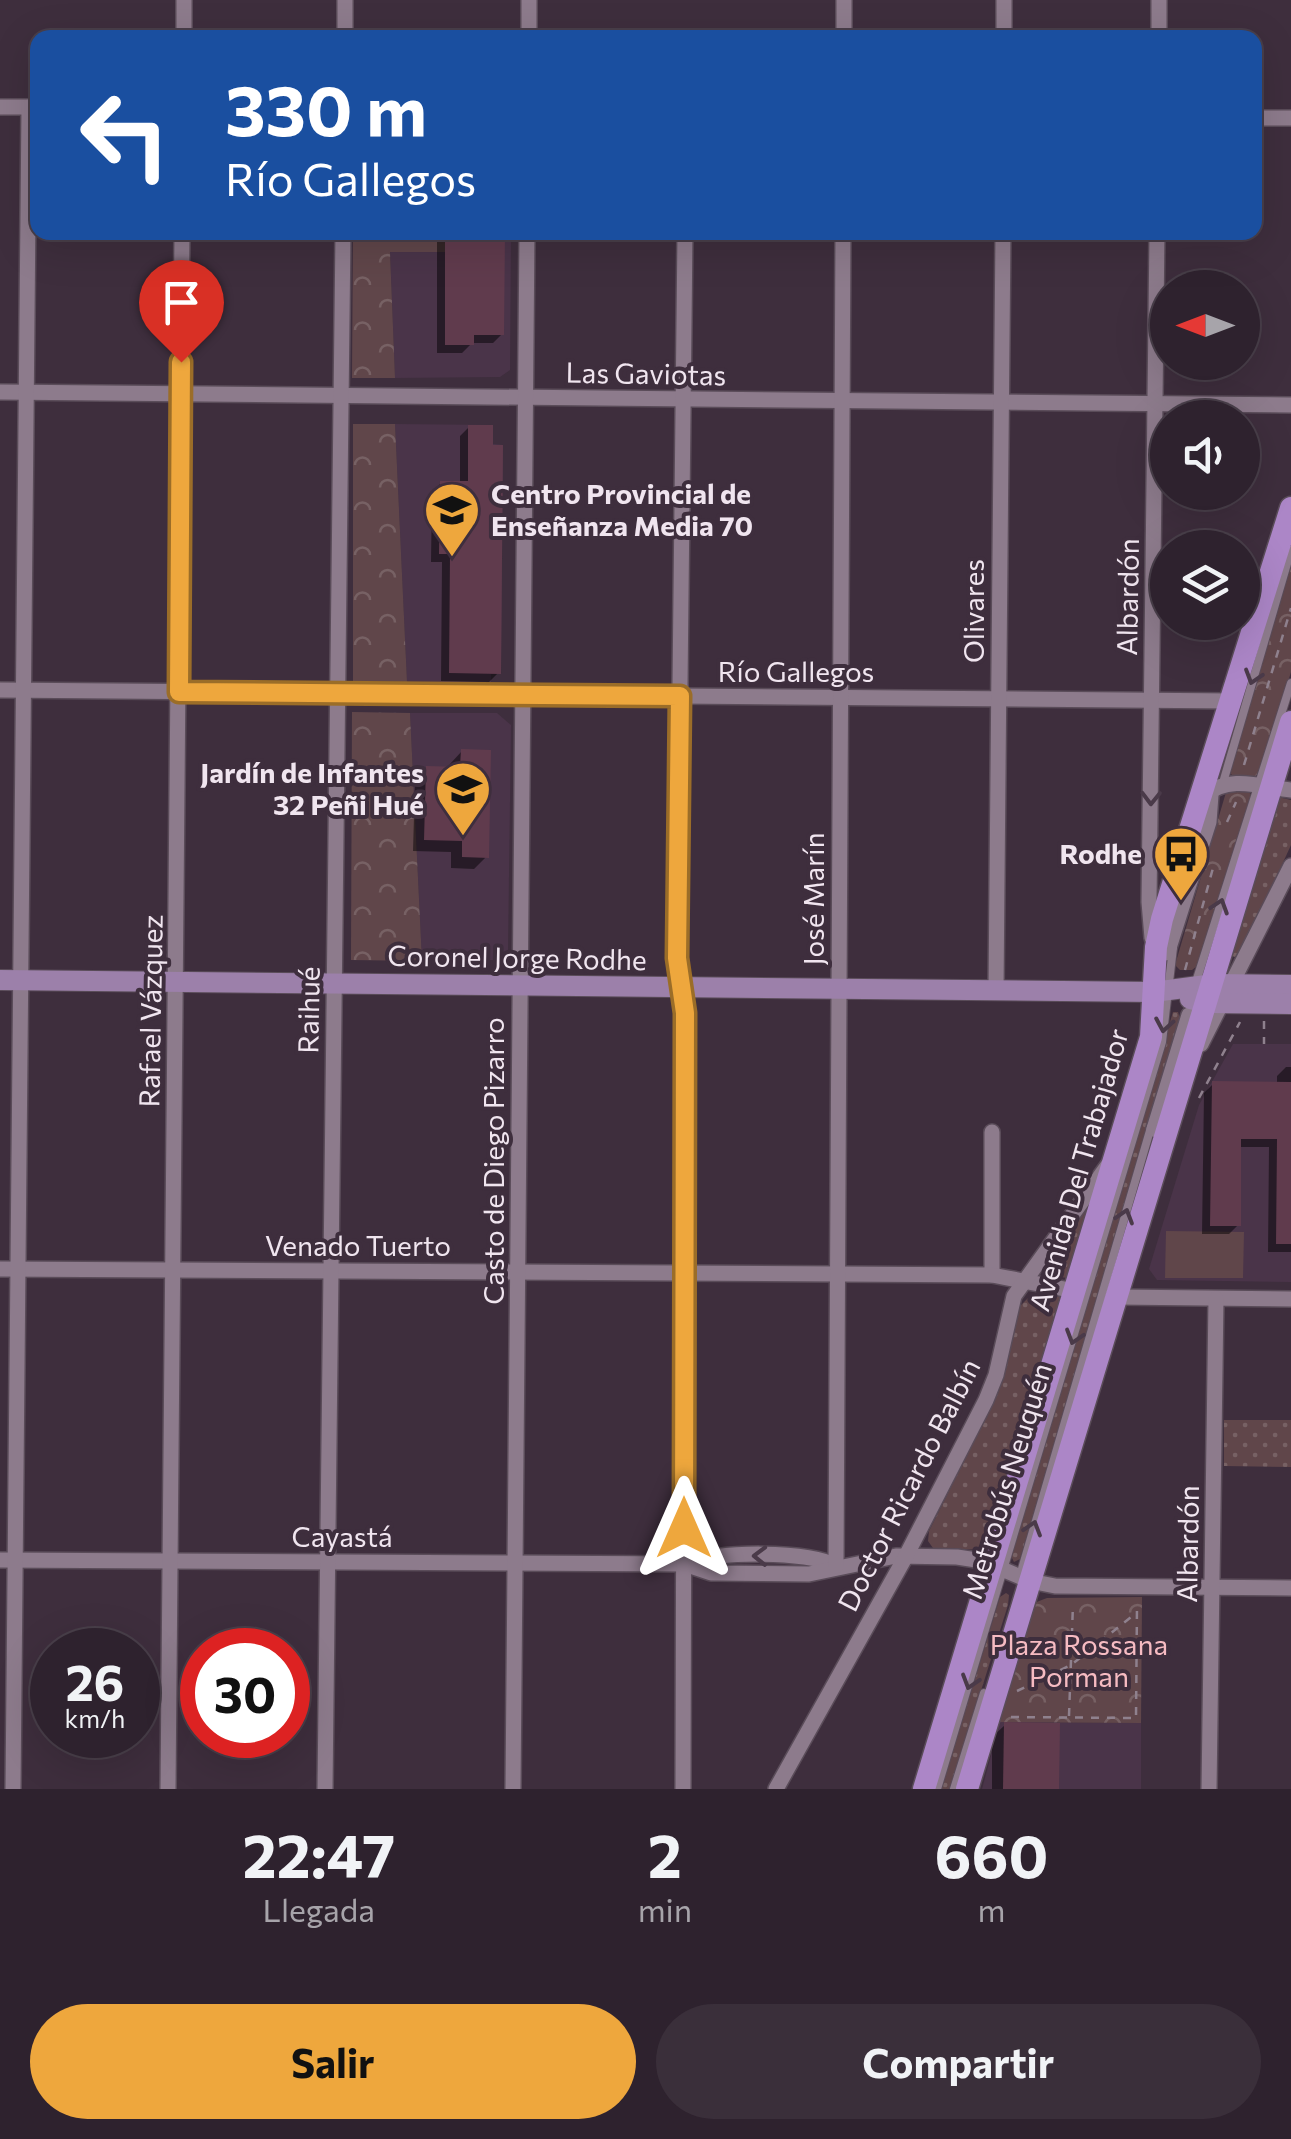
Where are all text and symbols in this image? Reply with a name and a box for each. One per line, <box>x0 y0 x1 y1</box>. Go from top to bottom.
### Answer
text: 330 m <box>225 65 427 150</box>
icon: left <box>60 70 190 200</box>
text: Río Gallegos <box>225 150 476 205</box>
pin <box>139 260 224 363</box>
north arrow <box>1150 270 1260 380</box>
map controls <box>1150 270 1260 640</box>
icon: arrive <box>154 275 209 330</box>
street label: Las Gaviotas <box>565 355 727 391</box>
button: sound <box>1150 400 1260 510</box>
place label: Centro Provincial de Enseñanza Media 70 <box>491 476 753 542</box>
school or university icon: Centro Provincial de Enseñanza Media 70 <box>422 480 482 559</box>
button: layers <box>1150 530 1260 640</box>
street label: Albardón <box>1109 538 1145 656</box>
street label: Olivares <box>956 559 990 663</box>
street label: Río Gallegos <box>718 654 874 688</box>
one-way arrow <box>1244 668 1265 685</box>
place label: Jardín de Infantes 32 Peñi Hué <box>200 755 424 821</box>
school or university icon: Jardín de Infantes 32 Peñi Hué <box>433 759 493 838</box>
one-way arrow <box>1140 790 1162 806</box>
bus stop icon: Rodhe <box>1151 824 1211 903</box>
street label: José Marín <box>796 832 830 966</box>
place label: Rodhe <box>1060 836 1142 870</box>
one-way arrow <box>1209 898 1229 915</box>
street label: Rafael Vázquez <box>131 914 169 1108</box>
street label: Coronel Jorge Rodhe <box>387 938 647 976</box>
street label: Raihué <box>290 966 326 1054</box>
street label: Casto de Diego Pizarro <box>476 1017 510 1305</box>
one-way arrow <box>1154 1017 1175 1033</box>
street label: Avenida Del Trabajador <box>1021 1024 1135 1315</box>
one-way arrow <box>1113 1209 1134 1226</box>
street label: Venado Tuerto <box>265 1228 451 1262</box>
one-way arrow <box>1065 1328 1086 1345</box>
street label: Doctor Ricardo Balbín <box>830 1353 987 1616</box>
street label: Metrobús Neuquén <box>954 1359 1058 1603</box>
position arrow <box>632 1476 736 1580</box>
street label: Albardón <box>1169 1485 1205 1603</box>
street label: Cayastá <box>291 1519 393 1553</box>
one-way arrow <box>1021 1520 1042 1537</box>
one-way arrow <box>751 1545 766 1567</box>
park label: Plaza Rossana Porman <box>990 1627 1168 1693</box>
speed limit sign: 30 <box>180 1628 310 1758</box>
text: 26 <box>65 1650 124 1711</box>
one-way arrow <box>961 1672 982 1689</box>
text: km/h <box>65 1703 125 1733</box>
text: 22:47 <box>242 1817 395 1890</box>
text: 2 <box>648 1817 682 1890</box>
text: 660 <box>935 1817 1049 1890</box>
text: Llegada <box>263 1889 375 1929</box>
text: min <box>638 1889 692 1929</box>
text: m <box>978 1889 1006 1929</box>
button: Salir <box>30 2004 636 2119</box>
button: Compartir <box>656 2004 1261 2119</box>

